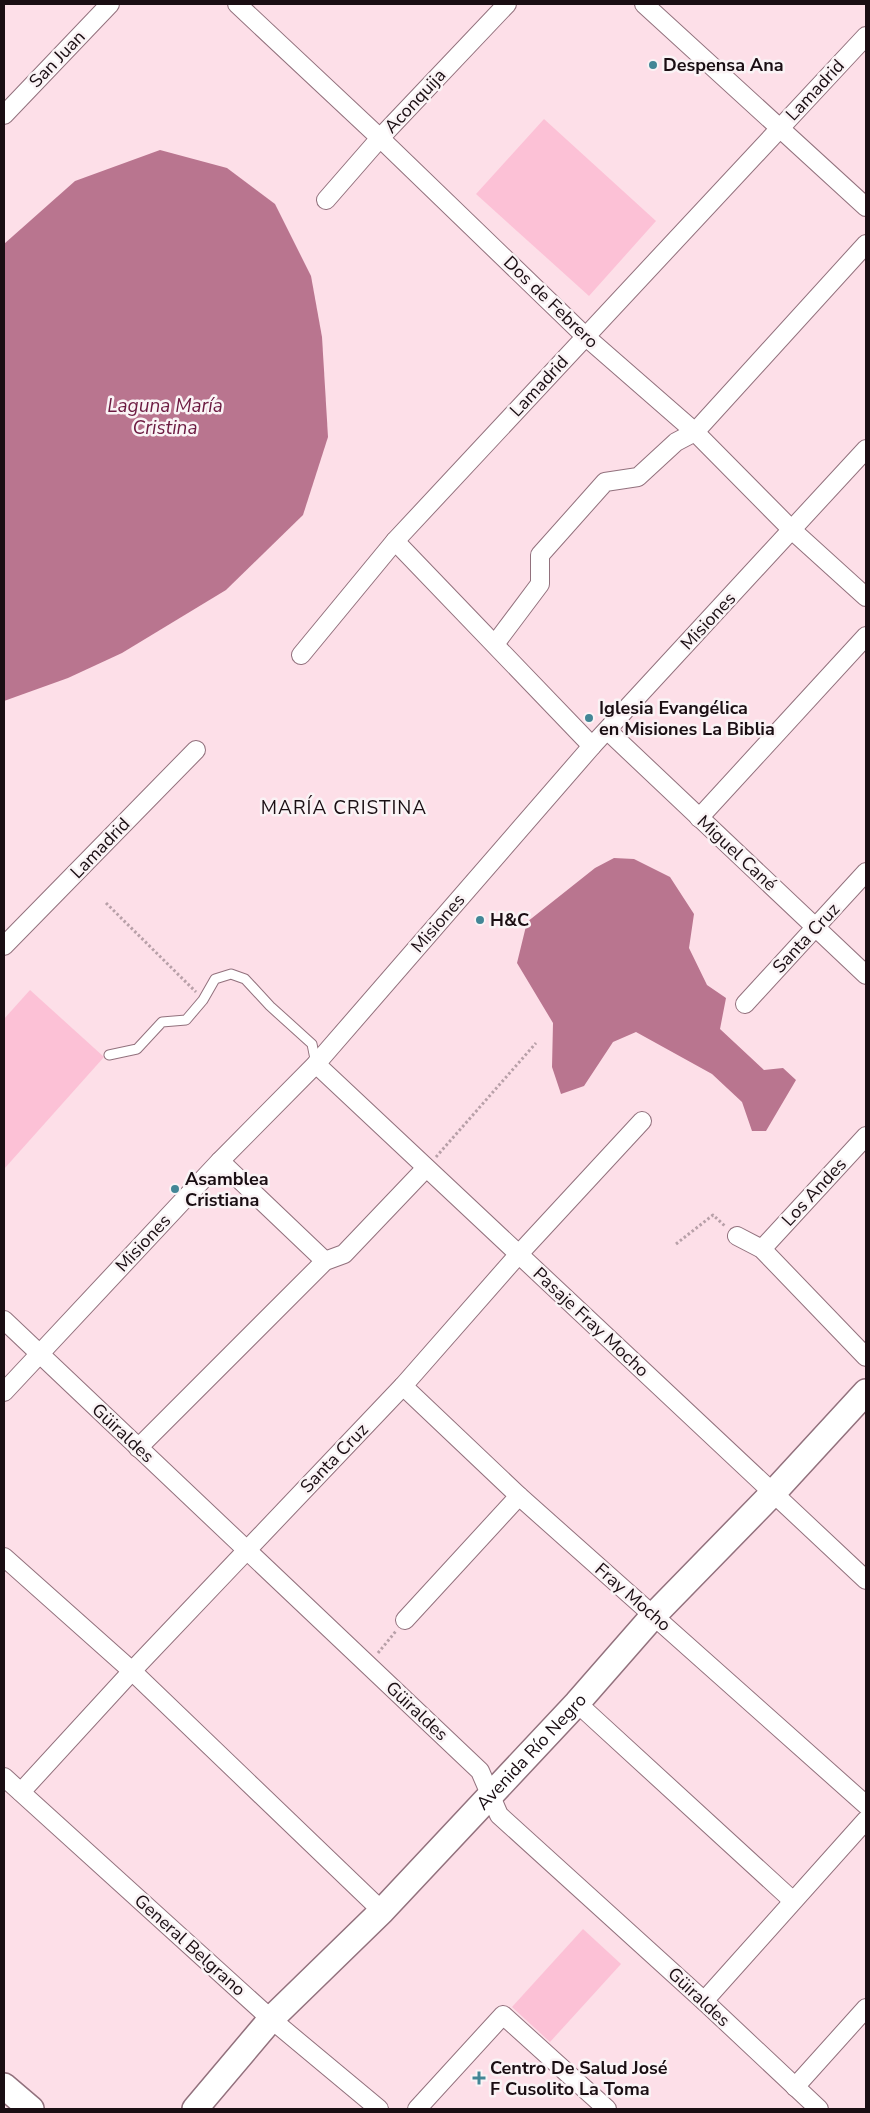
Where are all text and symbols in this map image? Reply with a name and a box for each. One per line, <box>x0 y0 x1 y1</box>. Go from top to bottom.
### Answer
street label: San Juan <box>24 25 90 93</box>
place label: Despensa Ana <box>663 53 784 77</box>
street label: Lamadrid <box>780 54 850 126</box>
marker: Despensa Ana <box>647 59 659 71</box>
street label: Aconquija <box>379 64 451 138</box>
street label: Dos de Febrero <box>498 251 604 353</box>
street label: Lamadrid <box>504 350 574 422</box>
water label: Laguna María Cristina <box>107 393 223 441</box>
street label: Misiones <box>675 587 741 655</box>
place label: Iglesia Evangélica en Misiones La Biblia <box>599 696 775 741</box>
marker: Iglesia Evangélica en Misiones La Biblia <box>583 712 595 724</box>
district label: MARÍA CRISTINA <box>261 795 427 821</box>
street label: Miguel Cané <box>692 810 782 896</box>
street label: Lamadrid <box>65 812 135 884</box>
street label: Misiones <box>406 888 470 958</box>
street label: Santa Cruz <box>767 898 845 978</box>
place label: H&C <box>490 908 529 932</box>
marker: H&C <box>474 914 486 926</box>
street label: Los Andes <box>776 1153 852 1231</box>
place label: Asamblea Cristiana <box>185 1167 269 1212</box>
marker: Asamblea Cristiana <box>169 1183 181 1195</box>
street label: Misiones <box>110 1209 176 1277</box>
street label: Pasaje Fray Mocho <box>528 1262 654 1382</box>
street label: Güiraldes <box>87 1398 159 1468</box>
street label: Santa Cruz <box>295 1418 373 1498</box>
street label: Fray Mocho <box>590 1557 676 1637</box>
street label: Güiraldes <box>381 1676 453 1746</box>
street label: Avenida Río Negro <box>471 1688 592 1815</box>
street label: General Belgrano <box>129 1889 251 2001</box>
street label: Güiraldes <box>663 1962 735 2032</box>
place label: Centro De Salud José F Cusolito La Toma <box>490 2056 668 2101</box>
marker: Centro De Salud José F Cusolito La Toma <box>472 2071 486 2085</box>

